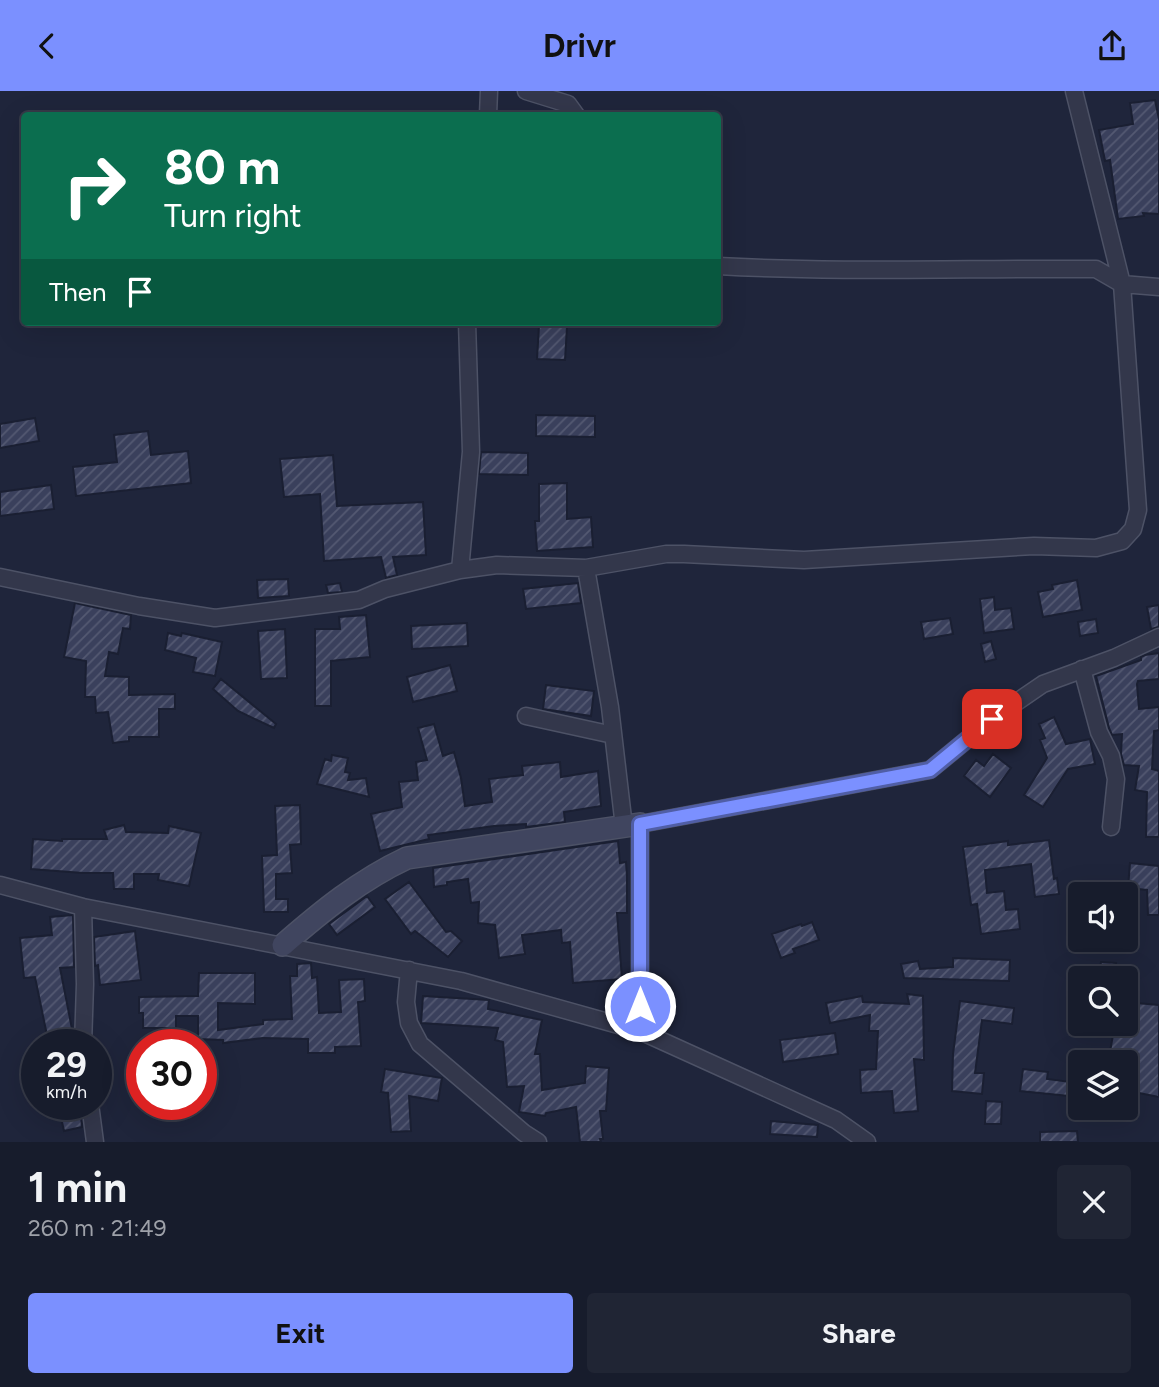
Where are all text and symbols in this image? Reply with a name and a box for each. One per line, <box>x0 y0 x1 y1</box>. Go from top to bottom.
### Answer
icon: back <box>28 27 66 65</box>
text: Drivr <box>543 27 616 65</box>
icon: share <box>1093 27 1131 65</box>
text: 80 m <box>164 137 280 196</box>
icon: right <box>49 140 140 231</box>
text: Turn right <box>164 197 302 235</box>
icon: arrive <box>121 273 159 311</box>
text: Then <box>49 276 107 308</box>
pin <box>962 689 1022 749</box>
icon: arrive <box>973 700 1011 738</box>
map controls <box>1068 882 1138 1120</box>
button: sound <box>1068 882 1138 952</box>
button: search <box>1068 966 1138 1036</box>
position arrow <box>603 969 677 1043</box>
speed limit sign: 30 <box>126 1029 217 1120</box>
text: 29 <box>46 1044 87 1086</box>
button: layers <box>1068 1050 1138 1120</box>
text: km/h <box>46 1081 87 1103</box>
text: 1 min <box>28 1162 127 1213</box>
button: close <box>1057 1165 1131 1239</box>
text: 260 m · 21:49 <box>28 1214 167 1242</box>
button: Exit <box>28 1293 573 1373</box>
button: Share <box>587 1293 1131 1373</box>

